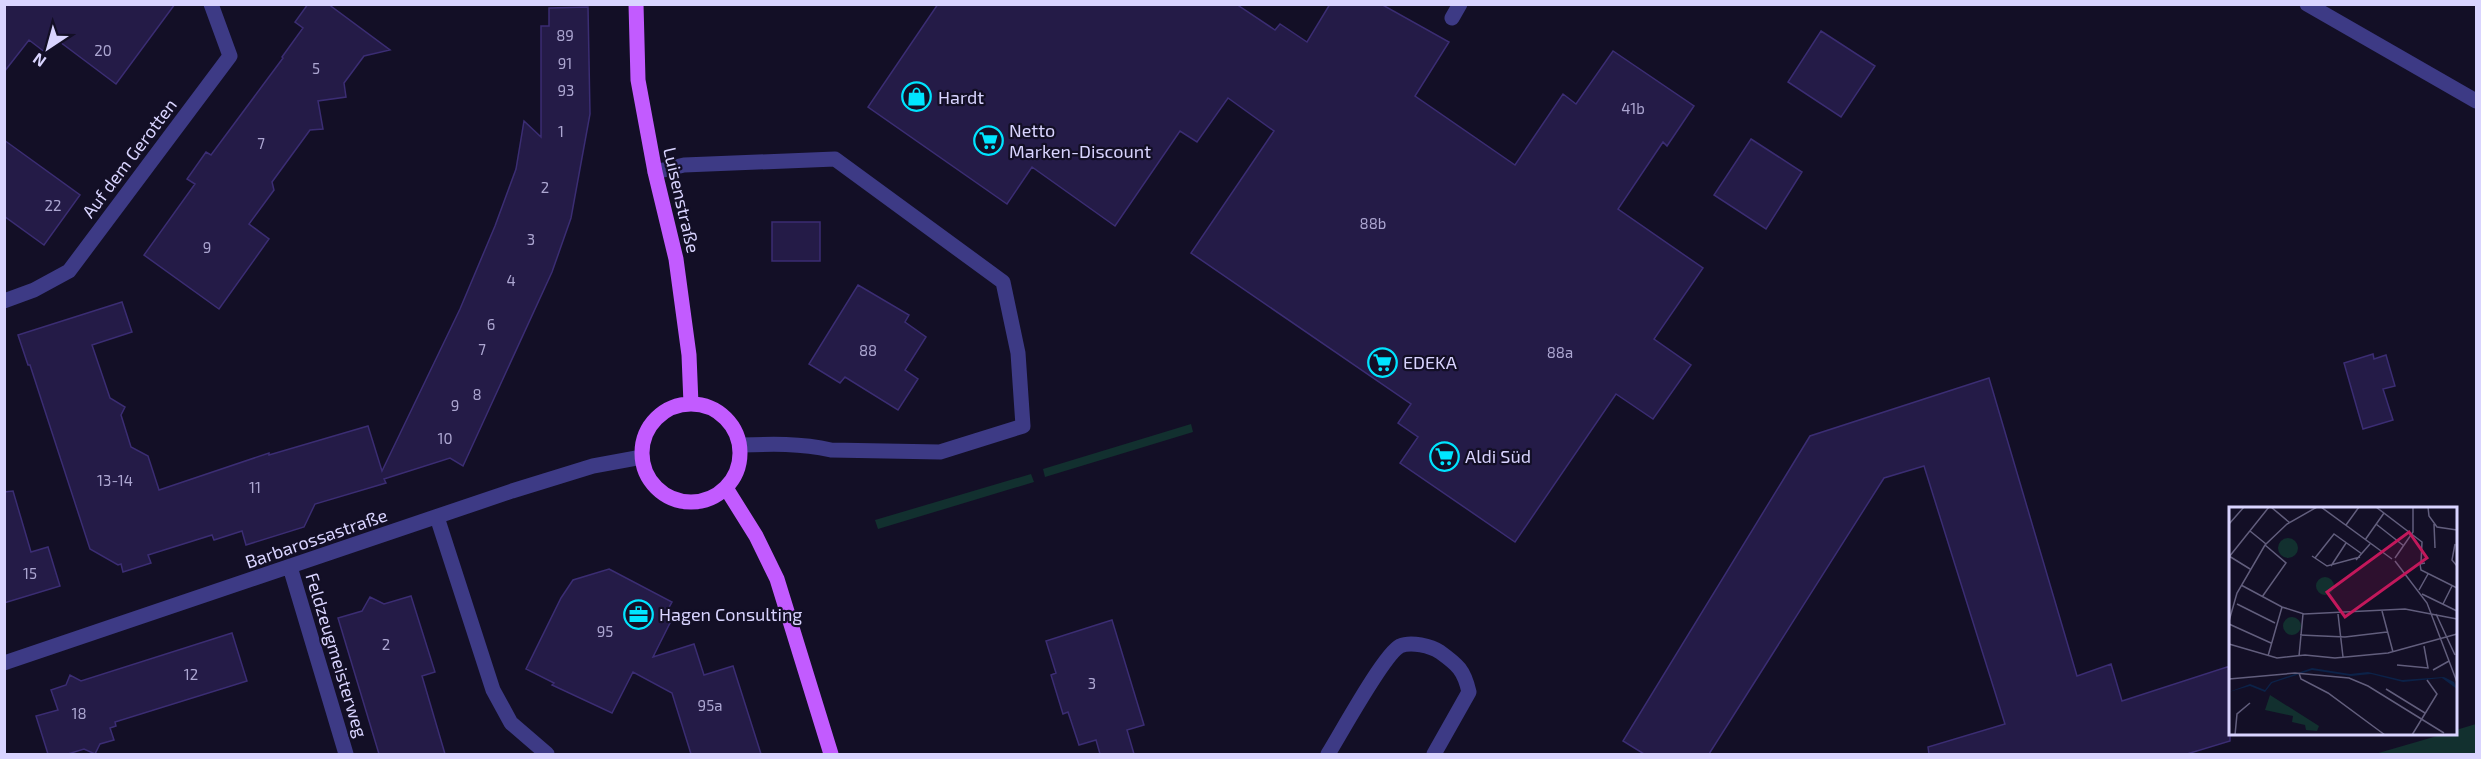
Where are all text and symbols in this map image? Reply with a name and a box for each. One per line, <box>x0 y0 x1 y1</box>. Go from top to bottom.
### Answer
north arrow <box>18 18 78 78</box>
house number: 89 <box>556 26 574 44</box>
house number: 20 <box>94 41 112 59</box>
text: N <box>29 49 49 72</box>
house number: 91 <box>558 54 572 72</box>
house number: 5 <box>312 59 320 77</box>
house number: 93 <box>558 81 574 99</box>
shop icon: Hardt <box>901 81 933 113</box>
place label: Hardt <box>938 86 984 108</box>
street label: Auf dem Gerotten <box>77 94 181 222</box>
house number: 41b <box>1621 99 1645 117</box>
place label: Netto Marken-Discount <box>1009 119 1151 162</box>
house number: 1 <box>558 122 564 140</box>
supermarket icon: Netto Marken-Discount <box>972 124 1004 156</box>
house number: 7 <box>257 134 265 152</box>
street label: Luisenstraße <box>659 145 705 255</box>
house number: 2 <box>541 178 549 196</box>
house number: 22 <box>45 196 61 214</box>
house number: 88b <box>1360 214 1386 232</box>
house number: 3 <box>527 230 535 248</box>
house number: 9 <box>203 238 211 256</box>
house number: 4 <box>506 271 516 289</box>
house number: 6 <box>487 315 495 333</box>
house number: 7 <box>478 340 486 358</box>
house number: 88 <box>859 341 877 359</box>
house number: 88a <box>1547 343 1573 361</box>
supermarket icon: EDEKA <box>1366 346 1398 378</box>
place label: EDEKA <box>1403 351 1458 373</box>
house number: 8 <box>472 385 482 403</box>
house number: 9 <box>451 396 459 414</box>
house number: 10 <box>437 429 453 447</box>
supermarket icon: Aldi Süd <box>1428 440 1460 472</box>
place label: Aldi Süd <box>1465 445 1531 467</box>
house number: 13-14 <box>97 471 133 489</box>
house number: 11 <box>249 478 261 496</box>
street label: Barbarossastraße <box>242 503 390 573</box>
inset map <box>2229 507 2457 735</box>
house number: 15 <box>23 564 37 582</box>
street label: Feldzeugmeisterweg <box>301 570 373 740</box>
office icon: Hagen Consulting <box>622 598 654 630</box>
place label: Hagen Consulting <box>659 603 802 625</box>
house number: 95 <box>597 622 613 640</box>
house number: 2 <box>382 635 390 653</box>
house number: 12 <box>184 665 198 683</box>
house number: 3 <box>1088 674 1096 692</box>
house number: 95a <box>698 696 722 714</box>
house number: 18 <box>71 704 87 722</box>

